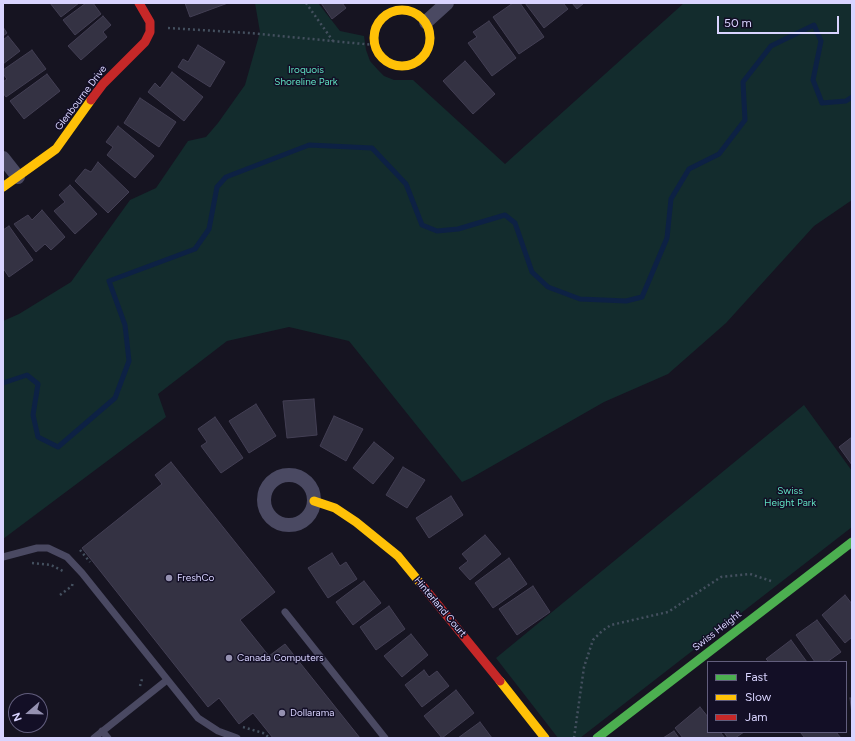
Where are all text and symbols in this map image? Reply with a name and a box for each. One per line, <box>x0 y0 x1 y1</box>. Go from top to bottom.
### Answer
scale bar <box>719 8 841 34</box>
text: 50 m <box>724 16 752 30</box>
street label: Glenbourne Drive <box>53 63 109 133</box>
park label: Iroquois Shoreline Park <box>274 64 338 88</box>
park label: Swiss Height Park <box>764 485 816 508</box>
place label: FreshCo <box>177 572 214 584</box>
marker: FreshCo <box>164 573 174 583</box>
street label: Hinterland Court <box>411 574 469 640</box>
street label: Swiss Height <box>690 608 744 654</box>
place label: Canada Computers <box>237 652 324 664</box>
marker: Canada Computers <box>224 653 234 663</box>
legend <box>707 661 847 733</box>
text: Fast <box>745 670 768 684</box>
text: Slow <box>745 690 771 704</box>
north arrow <box>8 693 48 733</box>
place label: Dollarama <box>290 707 334 719</box>
marker: Dollarama <box>277 708 287 718</box>
text: Jam <box>745 710 768 724</box>
text: N <box>10 711 25 723</box>

